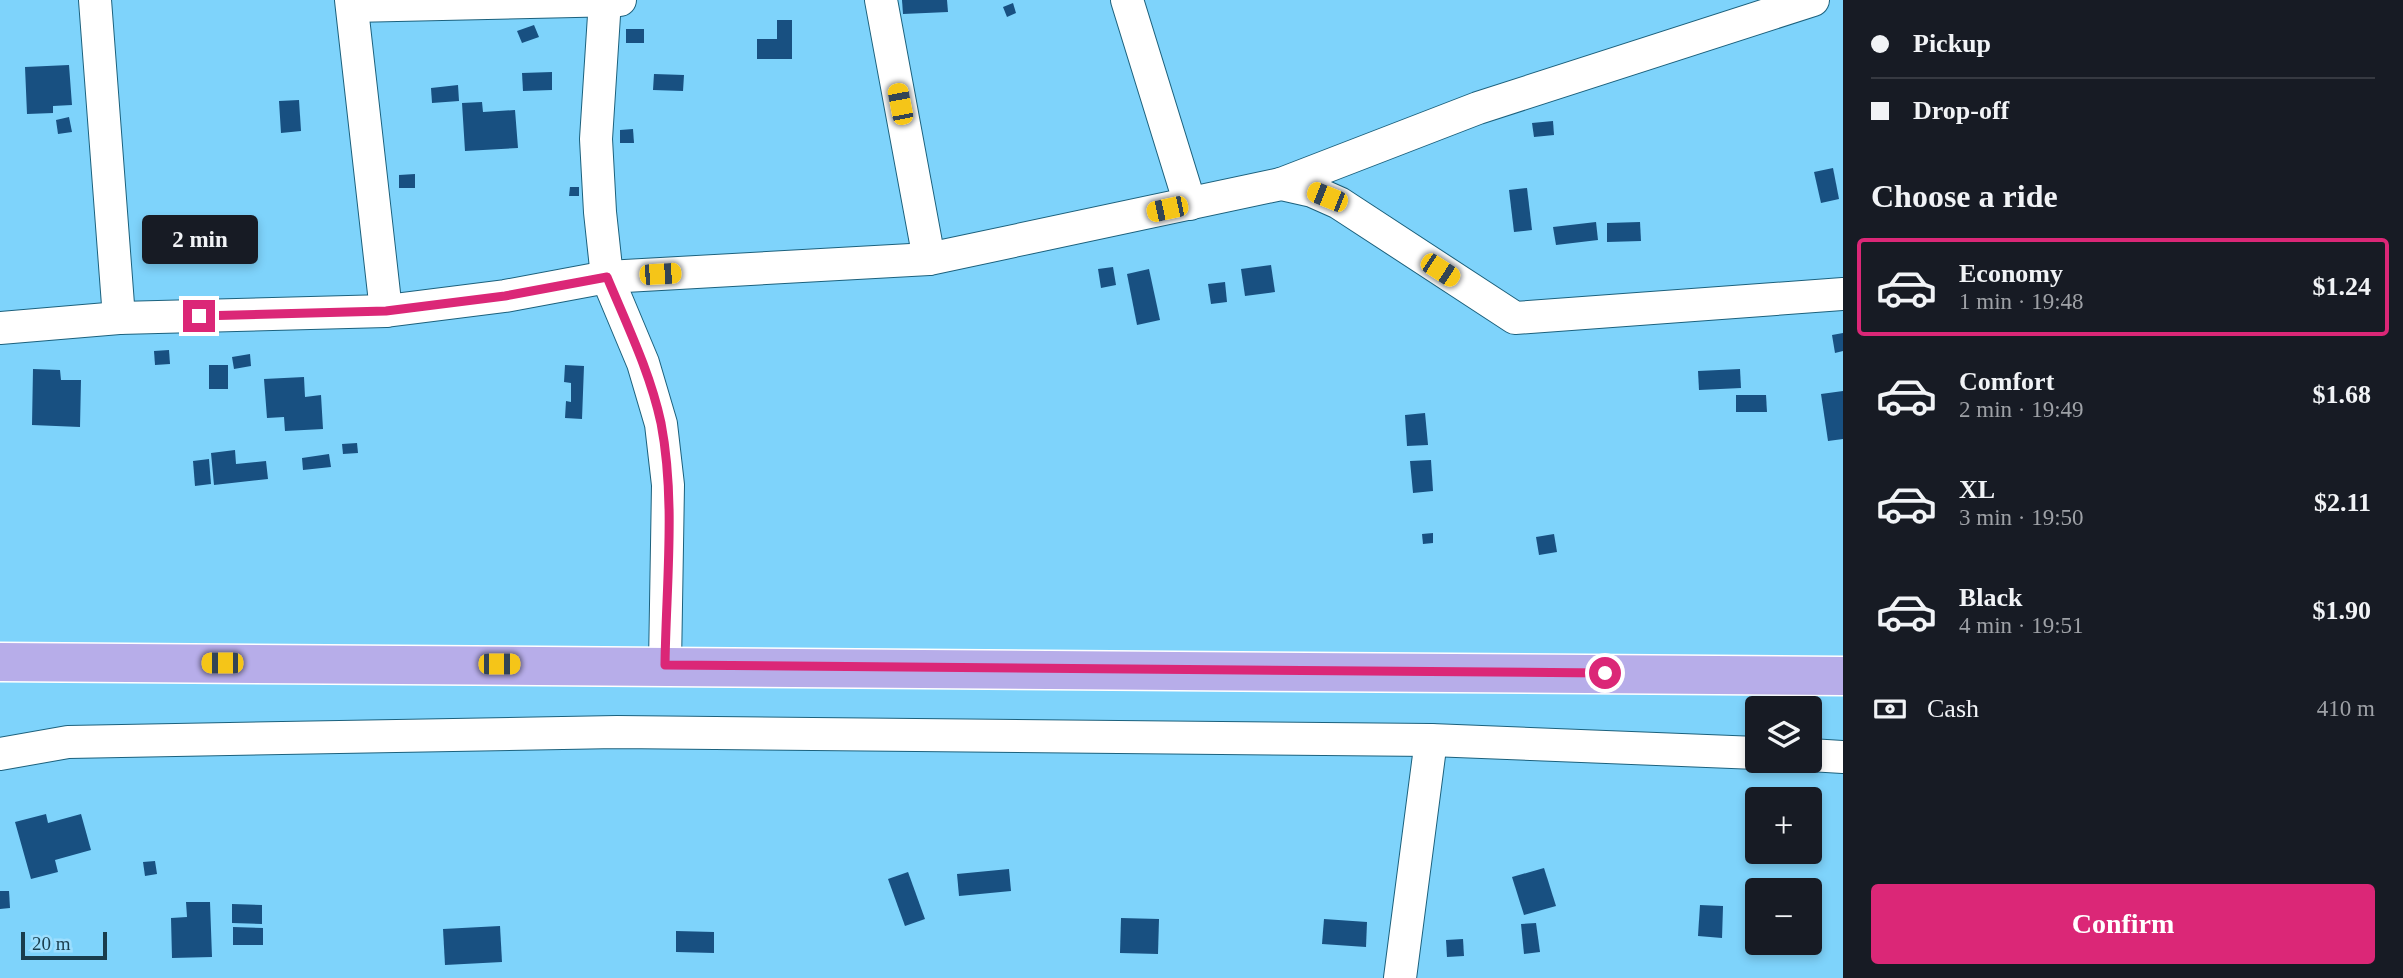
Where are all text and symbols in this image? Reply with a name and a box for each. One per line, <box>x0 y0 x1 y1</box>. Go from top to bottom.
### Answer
text: Pickup <box>1913 29 1991 58</box>
car <box>886 81 915 127</box>
text: Drop-off <box>1913 96 2009 125</box>
text: Choose a ride <box>1871 178 2058 214</box>
car <box>1304 179 1351 215</box>
car <box>1145 194 1190 224</box>
callout: 2 min <box>141 215 257 264</box>
text: 2 min <box>172 227 228 252</box>
car <box>1417 250 1464 290</box>
icon: car <box>1875 256 1938 319</box>
text: Economy <box>1959 259 2063 288</box>
car <box>639 262 682 286</box>
text: $1.24 <box>2313 272 2371 301</box>
text: 1 min · 19:48 <box>1959 289 2084 314</box>
route end <box>183 300 215 332</box>
icon: car <box>1875 364 1938 427</box>
text: Comfort <box>1959 367 2054 396</box>
text: $1.68 <box>2313 380 2371 409</box>
text: 2 min · 19:49 <box>1959 397 2084 422</box>
icon: car <box>1875 472 1938 535</box>
text: XL <box>1959 475 1995 504</box>
text: $2.11 <box>2314 488 2371 517</box>
text: 3 min · 19:50 <box>1959 505 2084 530</box>
icon: car <box>1875 580 1938 643</box>
text: Black <box>1959 583 2023 612</box>
text: $1.90 <box>2313 596 2371 625</box>
text: 4 min · 19:51 <box>1959 613 2084 638</box>
car <box>202 653 244 674</box>
car <box>479 654 521 675</box>
route start <box>1589 657 1621 689</box>
icon: cash <box>1871 690 1909 728</box>
text: Cash <box>1927 694 1979 723</box>
map controls <box>1745 696 1822 955</box>
button: layers <box>1745 696 1822 773</box>
text: 410 m <box>2317 696 2375 721</box>
button: + <box>1745 787 1822 864</box>
button: − <box>1745 878 1822 955</box>
button: Confirm <box>1871 884 2375 964</box>
scale bar <box>21 929 107 961</box>
text: 20 m <box>32 933 71 954</box>

